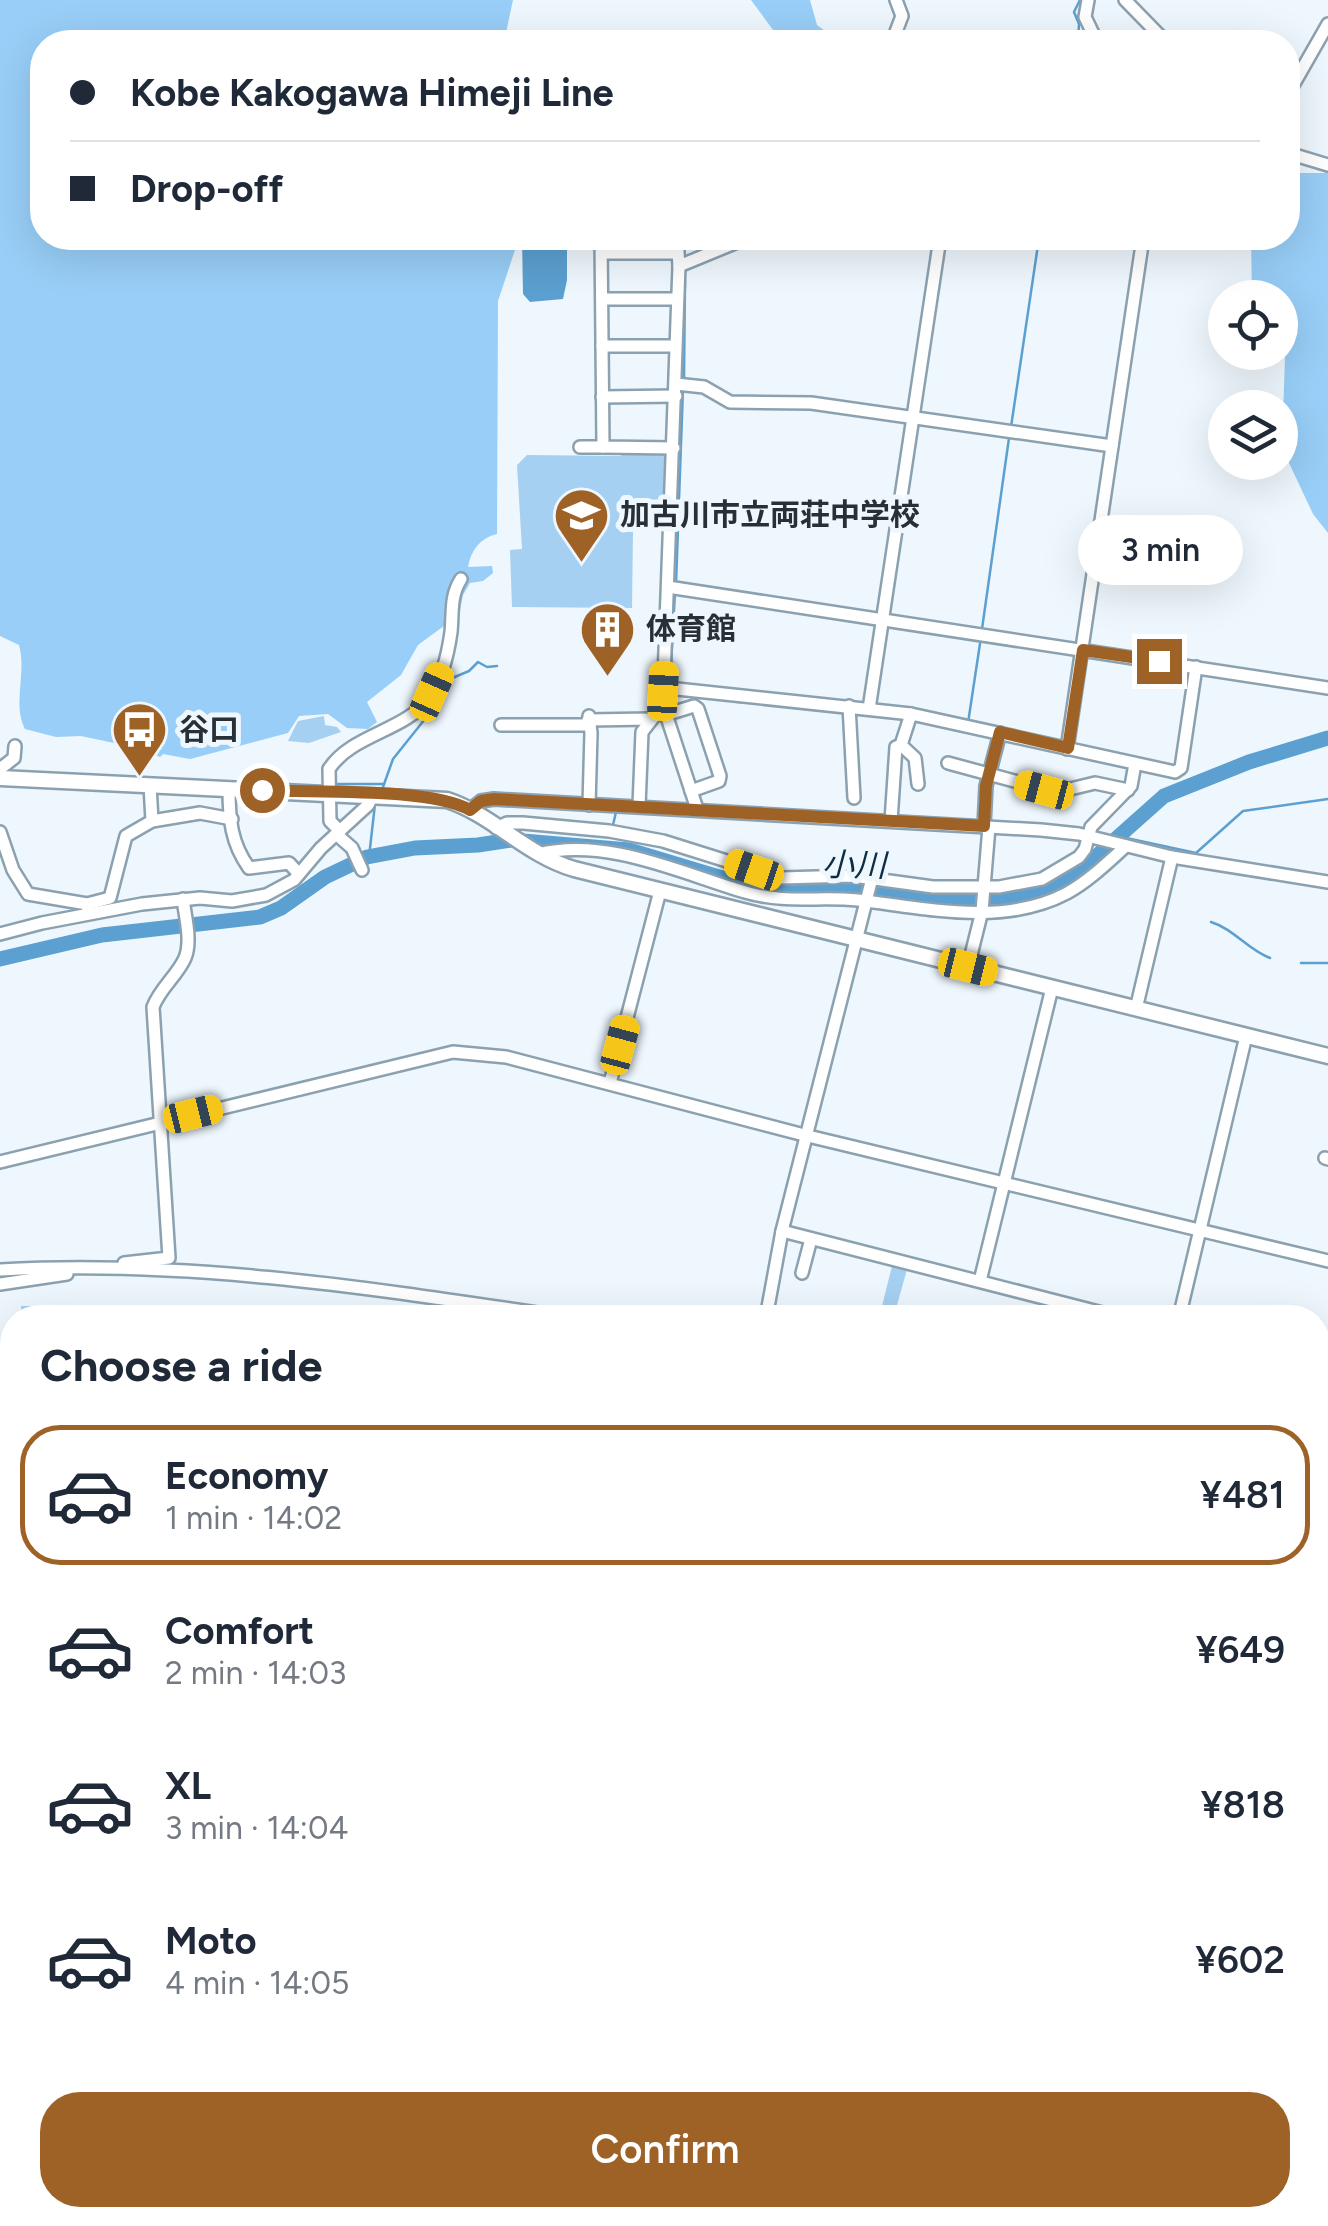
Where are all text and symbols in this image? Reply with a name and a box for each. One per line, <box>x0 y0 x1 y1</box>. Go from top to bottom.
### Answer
text: Kobe Kakogawa Himeji Line <box>130 70 614 116</box>
text: Drop-off <box>130 166 283 212</box>
map controls <box>1208 280 1298 480</box>
button: locate <box>1208 280 1298 370</box>
button: layers <box>1208 390 1298 480</box>
school or university icon: 加古川市立両荘中学校 <box>551 485 611 564</box>
place label: 加古川市立両荘中学校 <box>620 496 920 533</box>
callout: 3 min <box>1076 516 1242 586</box>
text: 3 min <box>1121 531 1200 569</box>
building icon: 体育館 <box>577 599 637 678</box>
place label: 体育館 <box>646 610 736 647</box>
route end <box>1137 639 1182 684</box>
car <box>406 658 458 726</box>
car <box>646 660 680 722</box>
bus stop icon: 谷口 <box>110 700 170 779</box>
place label: 谷口 <box>179 711 239 748</box>
route start <box>240 768 285 813</box>
car <box>1011 768 1077 812</box>
water label: 小川 <box>822 845 889 885</box>
car <box>721 846 787 894</box>
car <box>935 945 1001 989</box>
car <box>598 1012 642 1078</box>
car <box>160 1092 226 1136</box>
text: Choose a ride <box>40 1338 322 1392</box>
icon: car <box>45 1450 135 1540</box>
text: Economy <box>165 1453 328 1499</box>
text: ¥481 <box>1200 1472 1285 1518</box>
text: 1 min · 14:02 <box>165 1499 342 1537</box>
icon: car <box>45 1605 135 1695</box>
text: Comfort <box>165 1608 314 1654</box>
text: ¥649 <box>1196 1627 1285 1673</box>
text: 2 min · 14:03 <box>165 1654 346 1692</box>
icon: car <box>45 1760 135 1850</box>
text: XL <box>165 1763 211 1809</box>
text: ¥818 <box>1201 1782 1285 1828</box>
text: 3 min · 14:04 <box>165 1809 348 1847</box>
icon: car <box>45 1915 135 2005</box>
text: Moto <box>165 1918 257 1964</box>
text: ¥602 <box>1195 1937 1285 1983</box>
text: 4 min · 14:05 <box>165 1964 349 2002</box>
button: Confirm <box>40 2092 1290 2207</box>

